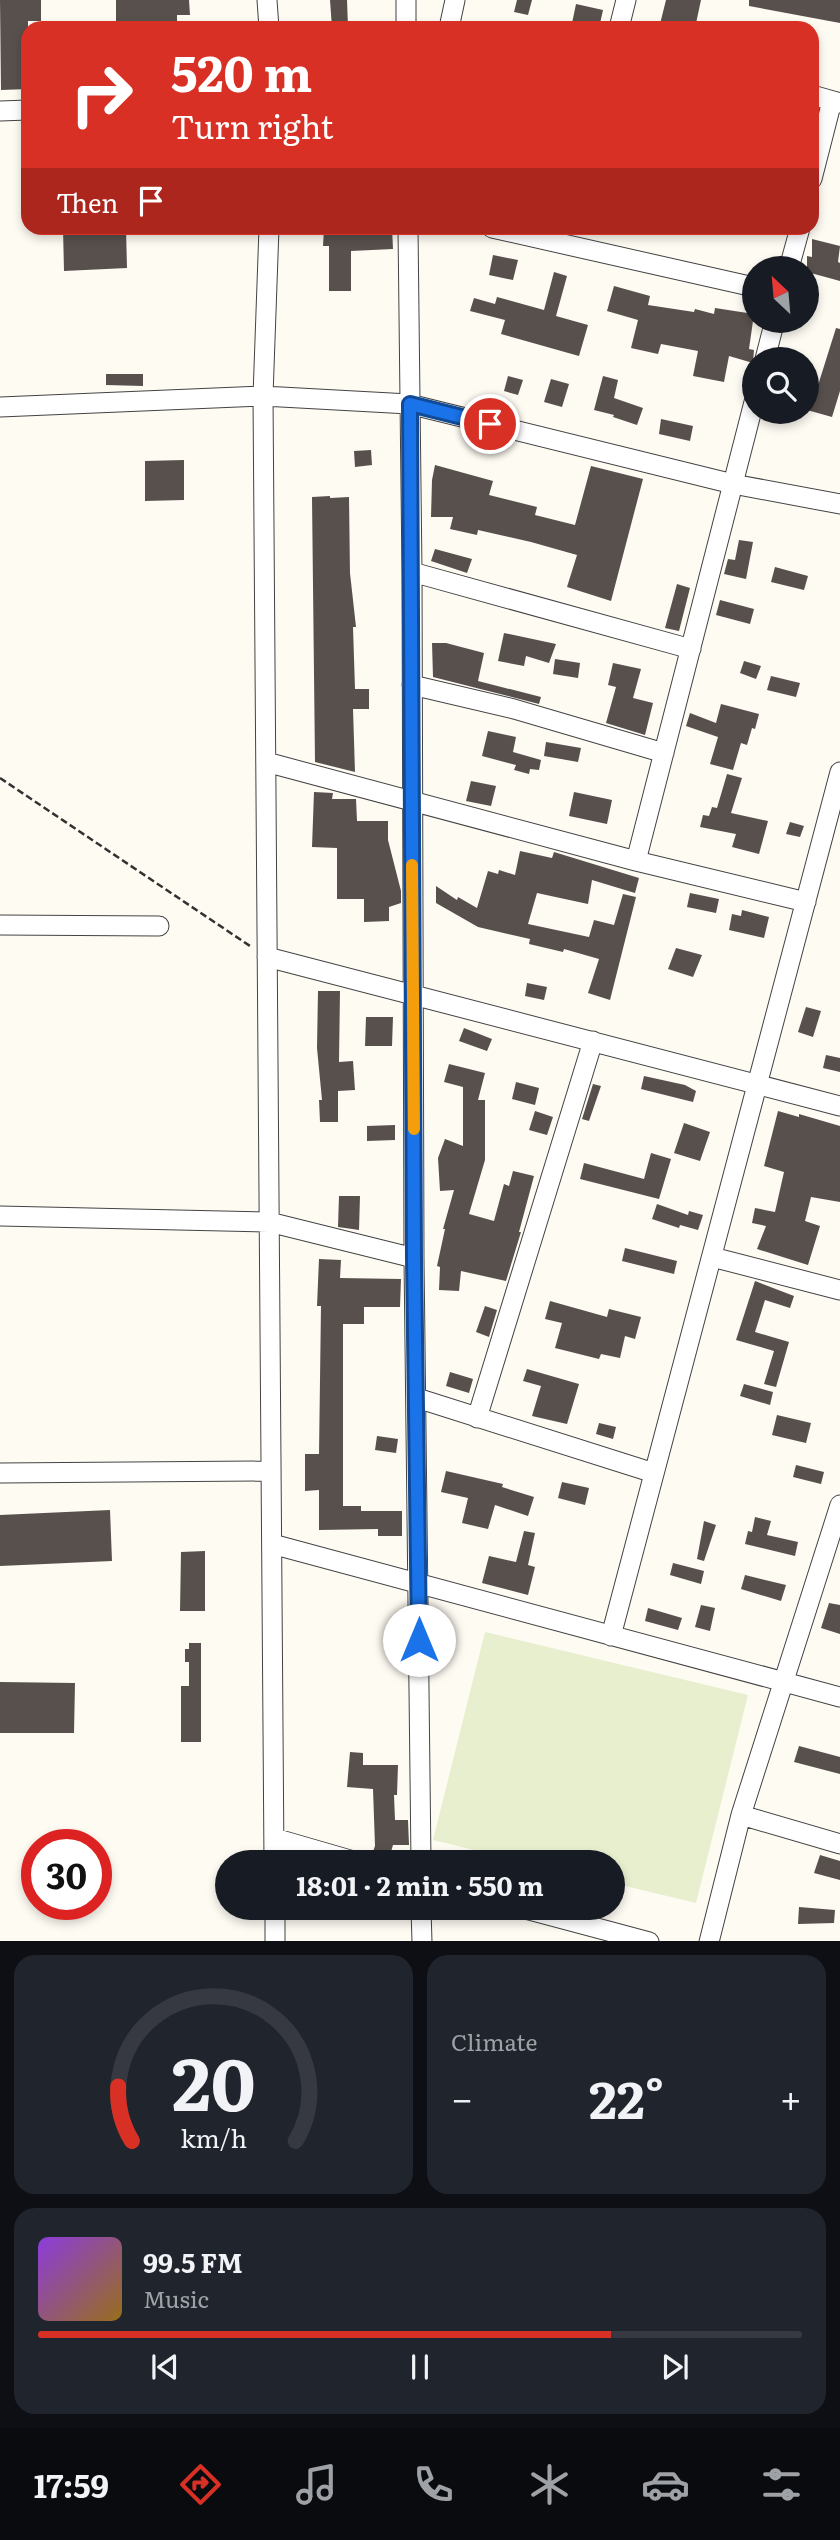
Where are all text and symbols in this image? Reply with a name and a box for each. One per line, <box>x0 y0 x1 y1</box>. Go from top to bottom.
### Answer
text: 520 m <box>171 34 312 107</box>
icon: right <box>56 49 147 140</box>
text: Turn right <box>171 101 333 149</box>
text: Then <box>56 182 118 221</box>
icon: arrive <box>132 182 170 220</box>
north arrow <box>742 256 819 332</box>
map controls <box>742 256 819 424</box>
button: search <box>742 347 819 424</box>
pin <box>460 394 520 454</box>
icon: arrive <box>471 405 509 443</box>
position arrow <box>382 1603 456 1677</box>
speed limit sign: 30 <box>21 1829 112 1920</box>
text: 18:01 · 2 min · 550 m <box>296 1865 544 1904</box>
text: Climate <box>451 2024 537 2058</box>
text: 20 <box>172 2025 255 2133</box>
text: 22° <box>589 2058 664 2135</box>
text: − <box>451 2068 473 2125</box>
text: + <box>780 2068 802 2125</box>
text: km/h <box>180 2118 247 2155</box>
text: 99.5 FM <box>143 2242 243 2281</box>
text: Music <box>143 2281 209 2315</box>
icon: previous <box>146 2348 184 2386</box>
icon: pause <box>401 2348 439 2386</box>
icon: next <box>656 2348 694 2386</box>
text: 17:59 <box>34 2460 109 2508</box>
icon: directions <box>176 2460 225 2509</box>
icon: music <box>292 2460 341 2509</box>
icon: phone <box>409 2460 458 2509</box>
icon: climate <box>525 2460 574 2509</box>
icon: car <box>641 2460 690 2509</box>
icon: filters <box>757 2460 806 2509</box>

